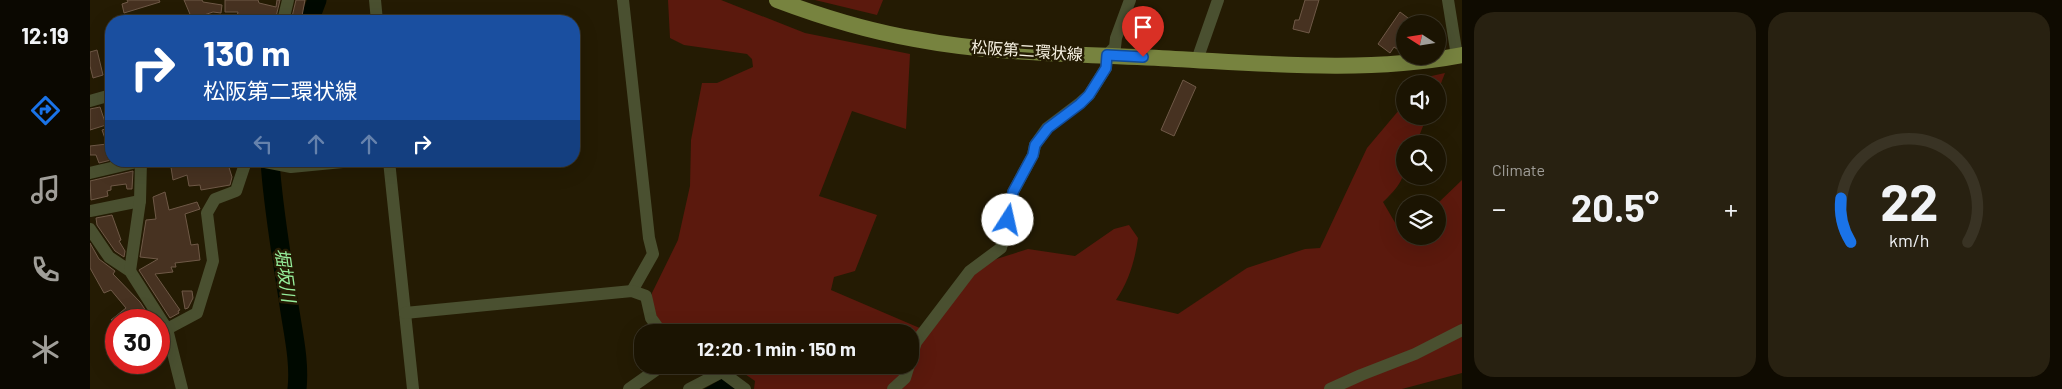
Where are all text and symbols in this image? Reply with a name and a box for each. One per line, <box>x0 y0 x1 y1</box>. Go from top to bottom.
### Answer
pin <box>1122 6 1164 57</box>
icon: arrive <box>1129 13 1157 41</box>
north arrow <box>1396 15 1446 65</box>
map controls <box>1396 15 1446 245</box>
text: 12:19 <box>21 22 69 48</box>
text: 130 m <box>203 31 290 73</box>
icon: right <box>120 35 185 100</box>
street label: 松阪第二環状線 <box>970 37 1084 63</box>
button: sound <box>1396 75 1446 125</box>
text: 松阪第二環状線 <box>203 77 357 103</box>
icon: directions <box>28 93 63 128</box>
icon: left <box>249 130 277 158</box>
icon: ahead <box>302 130 330 158</box>
icon: ahead <box>355 130 383 158</box>
icon: right <box>408 130 436 158</box>
button: search <box>1396 135 1446 185</box>
text: Climate <box>1492 160 1545 179</box>
text: 22 <box>1880 169 1938 231</box>
icon: music <box>28 172 63 207</box>
text: 20.5° <box>1571 184 1659 230</box>
text: − <box>1492 191 1506 225</box>
text: + <box>1724 191 1738 225</box>
position arrow <box>981 193 1033 245</box>
button: layers <box>1396 195 1446 245</box>
text: km/h <box>1889 229 1929 251</box>
water label: 堀坂川 <box>271 247 301 305</box>
icon: phone <box>28 252 63 287</box>
speed limit sign: 30 <box>105 309 170 374</box>
icon: climate <box>28 332 63 367</box>
text: 12:20 · 1 min · 150 m <box>697 337 856 360</box>

